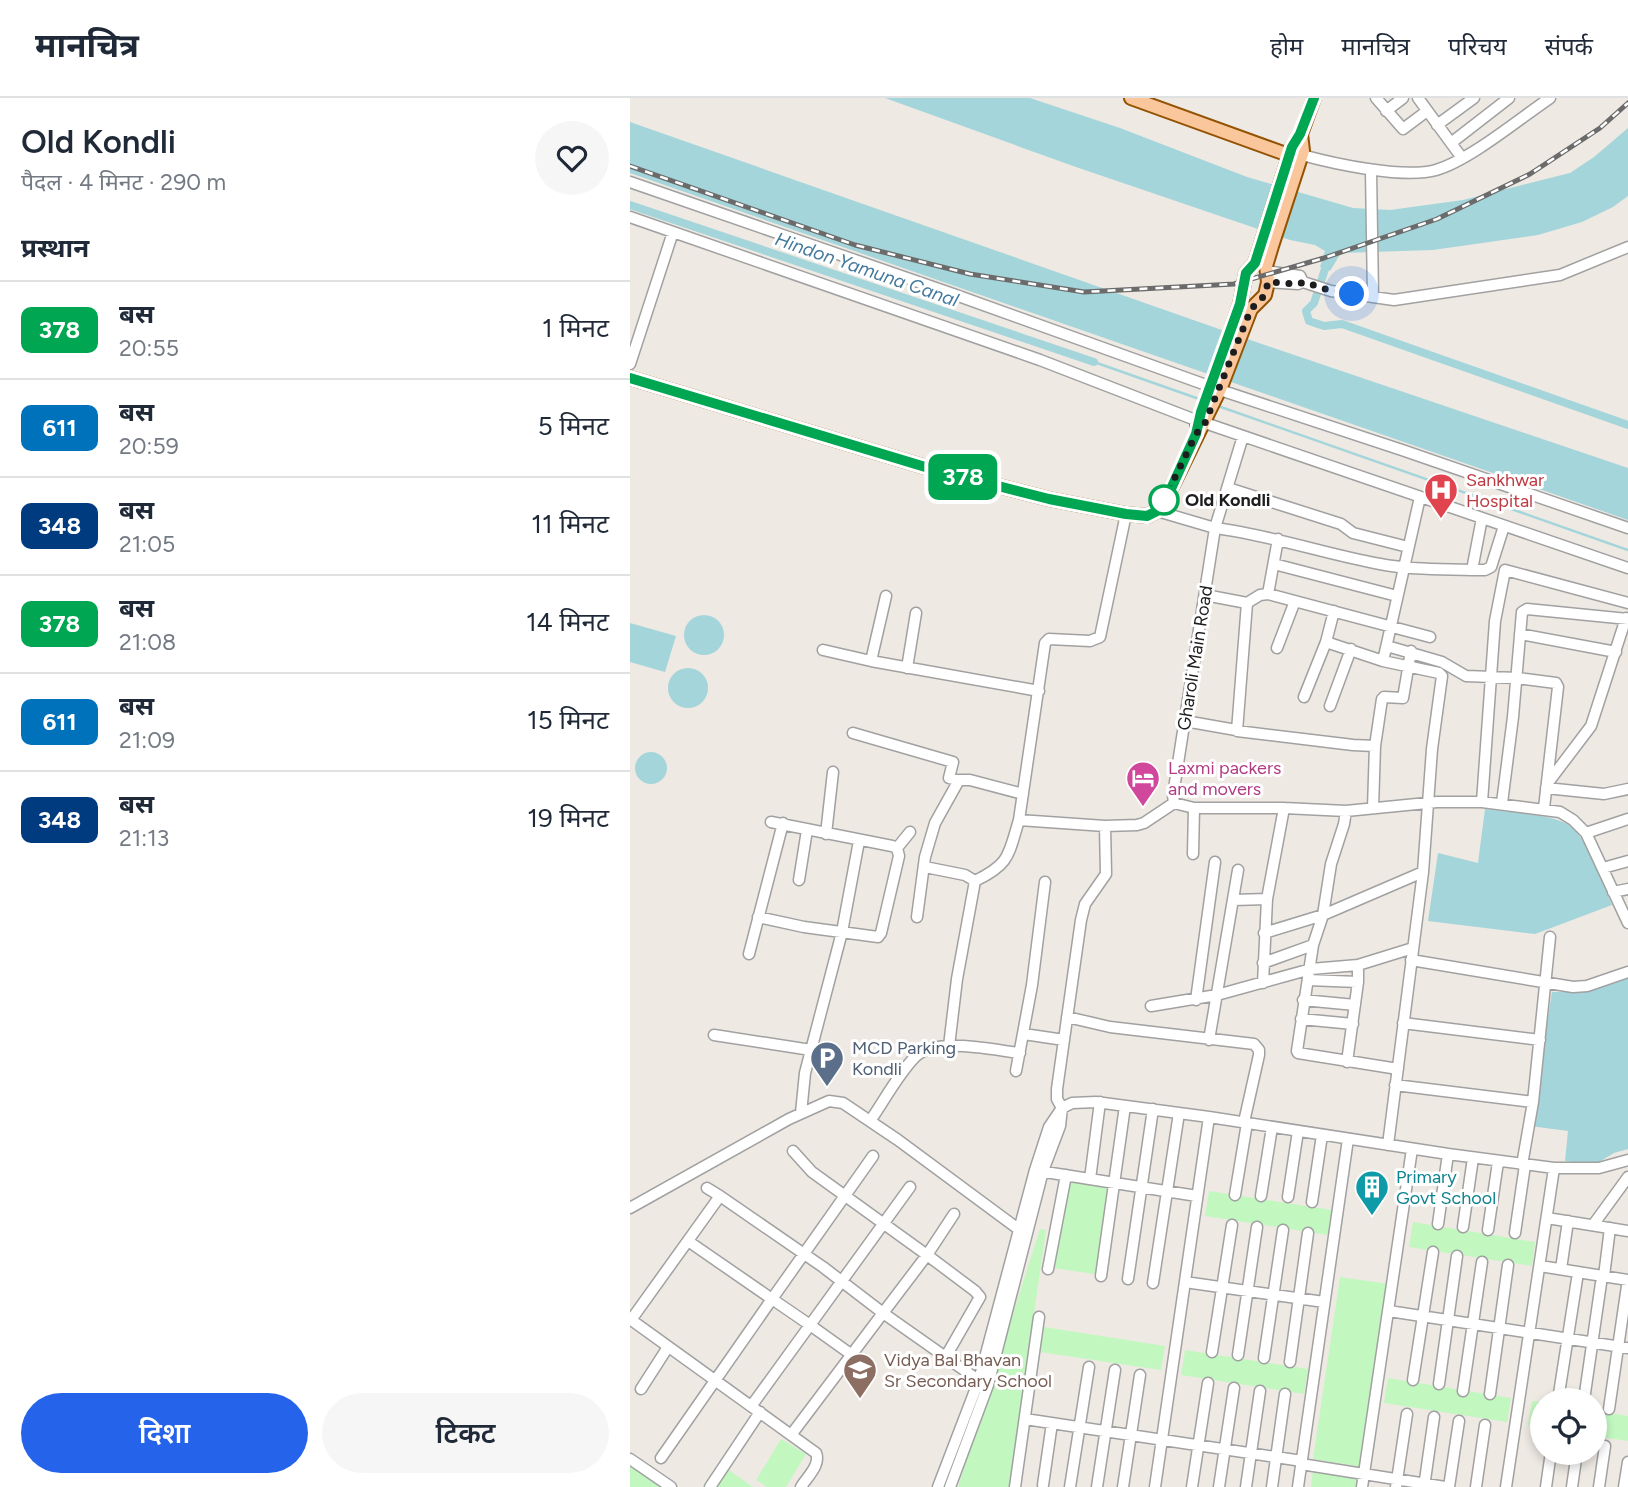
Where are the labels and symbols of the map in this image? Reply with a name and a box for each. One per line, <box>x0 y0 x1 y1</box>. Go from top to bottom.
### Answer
water label: Hindon Yamuna Canal <box>772 227 962 312</box>
your location <box>1334 276 1369 311</box>
line badge: 378 <box>923 454 1003 500</box>
place label: Sankhwar Hospital <box>1466 469 1544 512</box>
hospital icon: Sankhwar Hospital <box>1422 471 1460 520</box>
marker: Old Kondli <box>1149 485 1179 515</box>
place label: Old Kondli <box>1185 489 1271 511</box>
street label: Gharoli Main Road <box>1173 584 1217 732</box>
place label: Laxmi packers and movers <box>1168 757 1281 800</box>
hotel icon: Laxmi packers and movers <box>1124 759 1162 808</box>
place label: MCD Parking Kondli <box>852 1037 956 1080</box>
parking icon: MCD Parking Kondli <box>808 1039 846 1088</box>
place label: Primary Govt School <box>1396 1166 1496 1209</box>
building icon: Primary Govt School <box>1353 1168 1391 1217</box>
place label: Vidya Bal Bhavan Sr Secondary School <box>884 1349 1052 1392</box>
school or university icon: Vidya Bal Bhavan Sr Secondary School <box>841 1351 879 1400</box>

